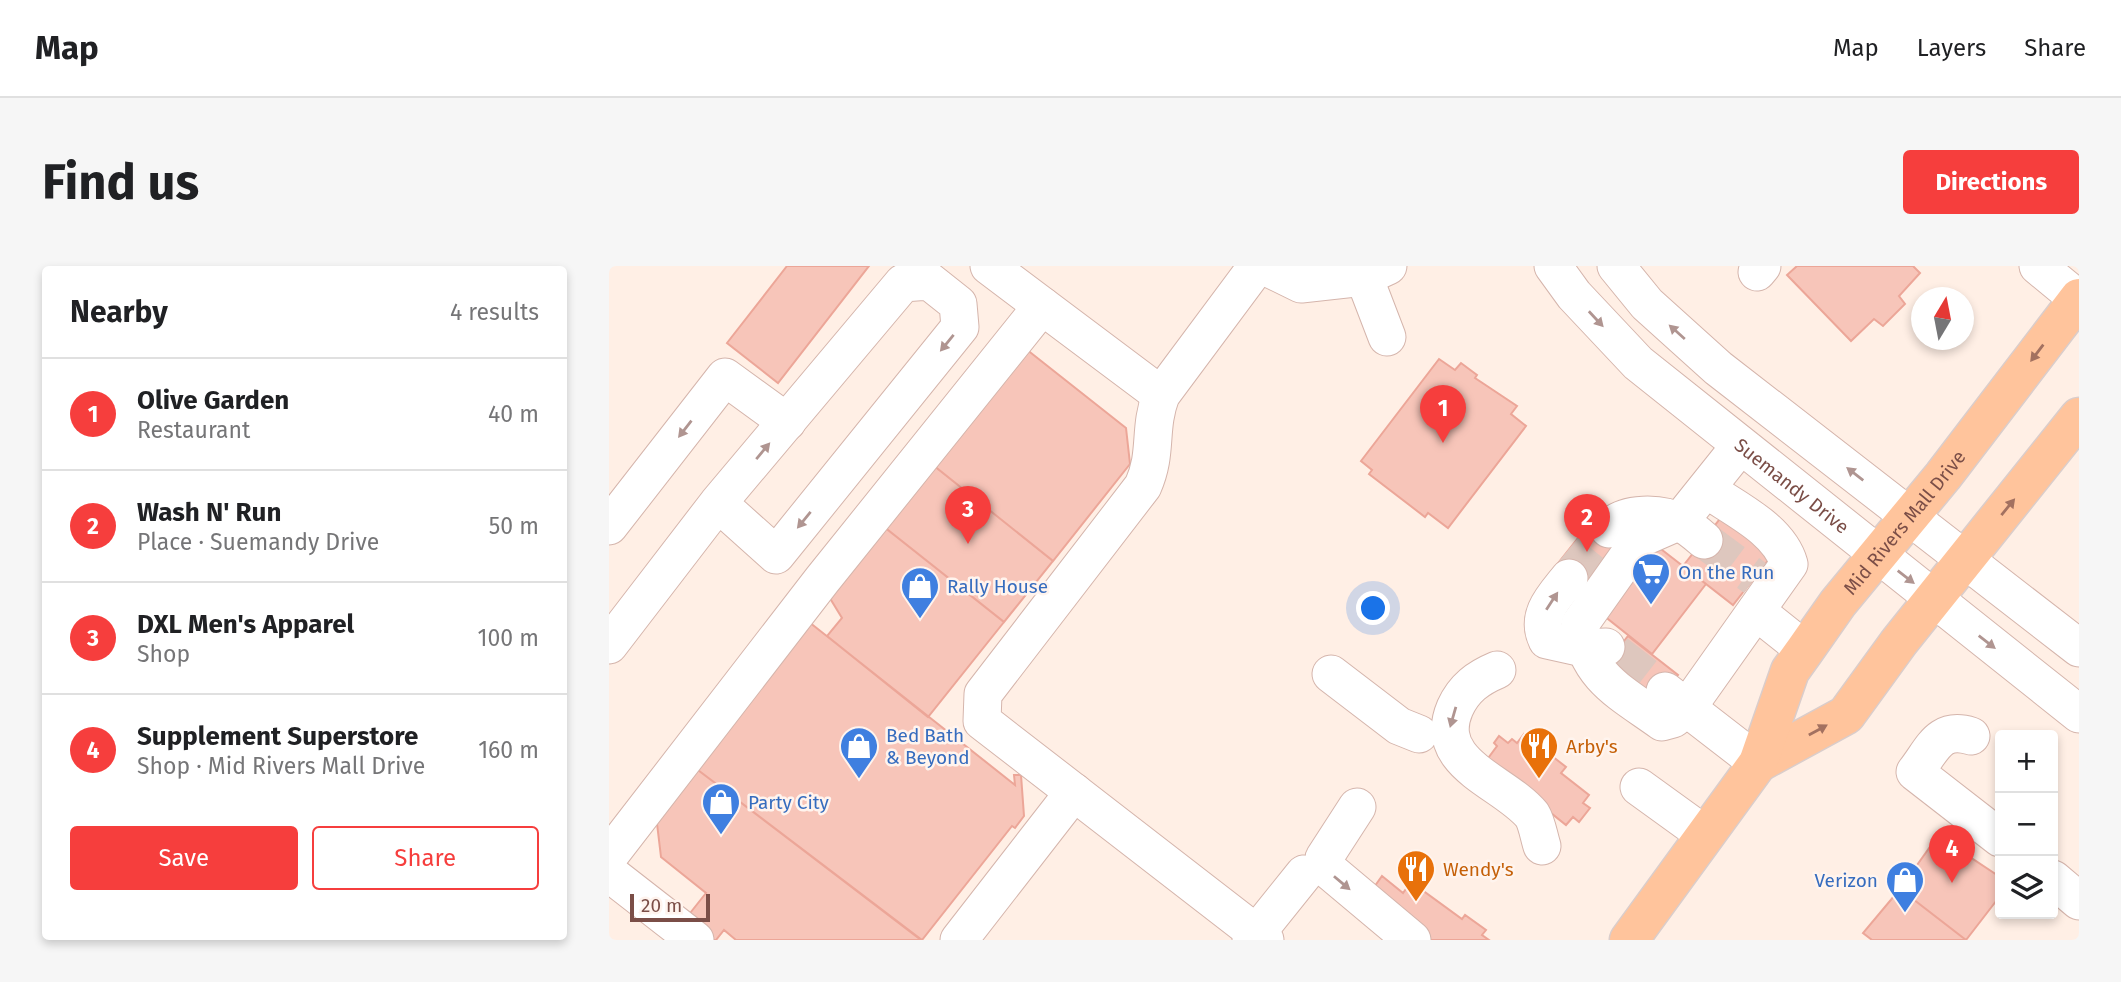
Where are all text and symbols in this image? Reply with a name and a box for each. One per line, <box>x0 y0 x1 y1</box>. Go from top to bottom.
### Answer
text: Map <box>35 28 99 68</box>
text: Map <box>1833 34 1879 62</box>
text: Layers <box>1917 34 1986 62</box>
text: Share <box>2024 34 2086 62</box>
button: Directions <box>1903 150 2079 214</box>
text: Find us <box>42 153 199 212</box>
north arrow <box>1911 287 1974 350</box>
text: Nearby <box>70 294 168 330</box>
text: 4 results <box>450 298 539 326</box>
one-way arrow <box>1588 310 1604 327</box>
one-way arrow <box>1668 324 1686 340</box>
one-way arrow <box>940 333 955 351</box>
one-way arrow <box>2029 344 2044 362</box>
text: Olive Garden <box>137 385 289 416</box>
pin: 1 <box>1420 385 1466 443</box>
text: 1 <box>88 400 98 428</box>
text: 40 m <box>488 400 539 428</box>
text: Restaurant <box>137 416 250 444</box>
one-way arrow <box>678 420 693 437</box>
street label: Suemandy Drive <box>1730 433 1854 538</box>
one-way arrow <box>755 442 770 460</box>
street label: Mid Rivers Mall Drive <box>1838 446 1970 599</box>
one-way arrow <box>1846 467 1864 481</box>
pin: 3 <box>945 486 991 544</box>
pin: 2 <box>1564 494 1610 552</box>
text: Wash N' Run <box>137 497 281 528</box>
one-way arrow <box>2000 498 2015 515</box>
one-way arrow <box>797 510 812 528</box>
text: 2 <box>87 512 99 540</box>
text: 50 m <box>489 512 539 540</box>
text: Place · Suemandy Drive <box>137 528 379 556</box>
supermarket icon: On the Run <box>1630 551 1672 606</box>
place label: On the Run <box>1678 561 1774 584</box>
shop icon: Rally House <box>899 565 941 620</box>
one-way arrow <box>1896 570 1914 585</box>
place label: Rally House <box>947 575 1048 598</box>
your location <box>1356 591 1390 625</box>
one-way arrow <box>1545 592 1558 611</box>
text: DXL Men's Apparel <box>137 609 354 640</box>
text: 3 <box>87 624 99 652</box>
text: 100 m <box>478 624 539 652</box>
one-way arrow <box>1978 634 1996 649</box>
text: Shop <box>137 640 190 668</box>
one-way arrow <box>1447 706 1458 728</box>
text: Supplement Superstore <box>137 721 418 752</box>
place label: Bed Bath & Beyond <box>886 724 970 769</box>
one-way arrow <box>1809 724 1828 736</box>
shop icon: Bed Bath & Beyond <box>838 725 880 780</box>
restaurant icon: Arby's <box>1518 725 1560 780</box>
map controls <box>1995 730 2058 919</box>
button: + <box>1995 730 2058 793</box>
place label: Arby's <box>1566 735 1618 758</box>
text: 4 <box>87 736 100 764</box>
text: 160 m <box>478 736 539 764</box>
text: Shop · Mid Rivers Mall Drive <box>137 752 425 780</box>
shop icon: Party City <box>700 781 742 836</box>
place label: Party City <box>748 791 830 814</box>
button: − <box>1995 793 2058 856</box>
pin: 4 <box>1929 825 1975 883</box>
button: Save <box>70 826 298 890</box>
button: Share <box>312 826 539 890</box>
restaurant icon: Wendy's <box>1395 848 1437 903</box>
button: layers <box>1995 856 2058 919</box>
place label: Wendy's <box>1443 858 1514 881</box>
shop icon: Verizon <box>1884 859 1926 914</box>
place label: Verizon <box>1814 869 1878 892</box>
one-way arrow <box>1332 875 1350 890</box>
scale bar <box>630 891 711 923</box>
text: 20 m <box>641 894 682 917</box>

